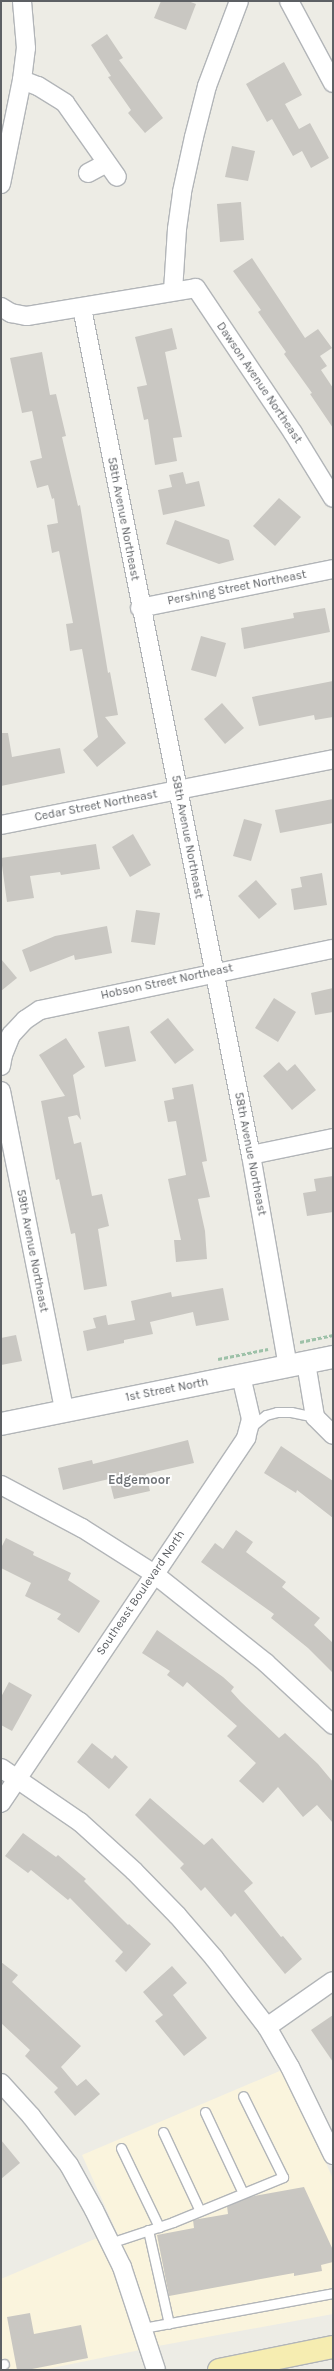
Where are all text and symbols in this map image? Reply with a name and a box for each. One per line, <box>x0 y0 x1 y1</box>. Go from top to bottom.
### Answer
street label: Dawson Avenue Northeast <box>213 320 305 446</box>
street label: 58th Avenue Northeast <box>104 456 142 582</box>
street label: Pershing Street Northeast <box>166 567 308 609</box>
street label: 58th Avenue Northeast <box>168 774 206 900</box>
street label: Cedar Street Northeast <box>33 787 159 825</box>
street label: Hobson Street Northeast <box>100 961 234 1003</box>
street label: 58th Avenue Northeast <box>231 1091 269 1217</box>
street label: 59th Avenue Northeast <box>13 1188 51 1314</box>
street label: 1st Street North <box>124 1375 210 1405</box>
district label: Edgemoor <box>108 1472 170 1488</box>
street label: Southeast Boulevard North <box>94 1528 188 1658</box>

